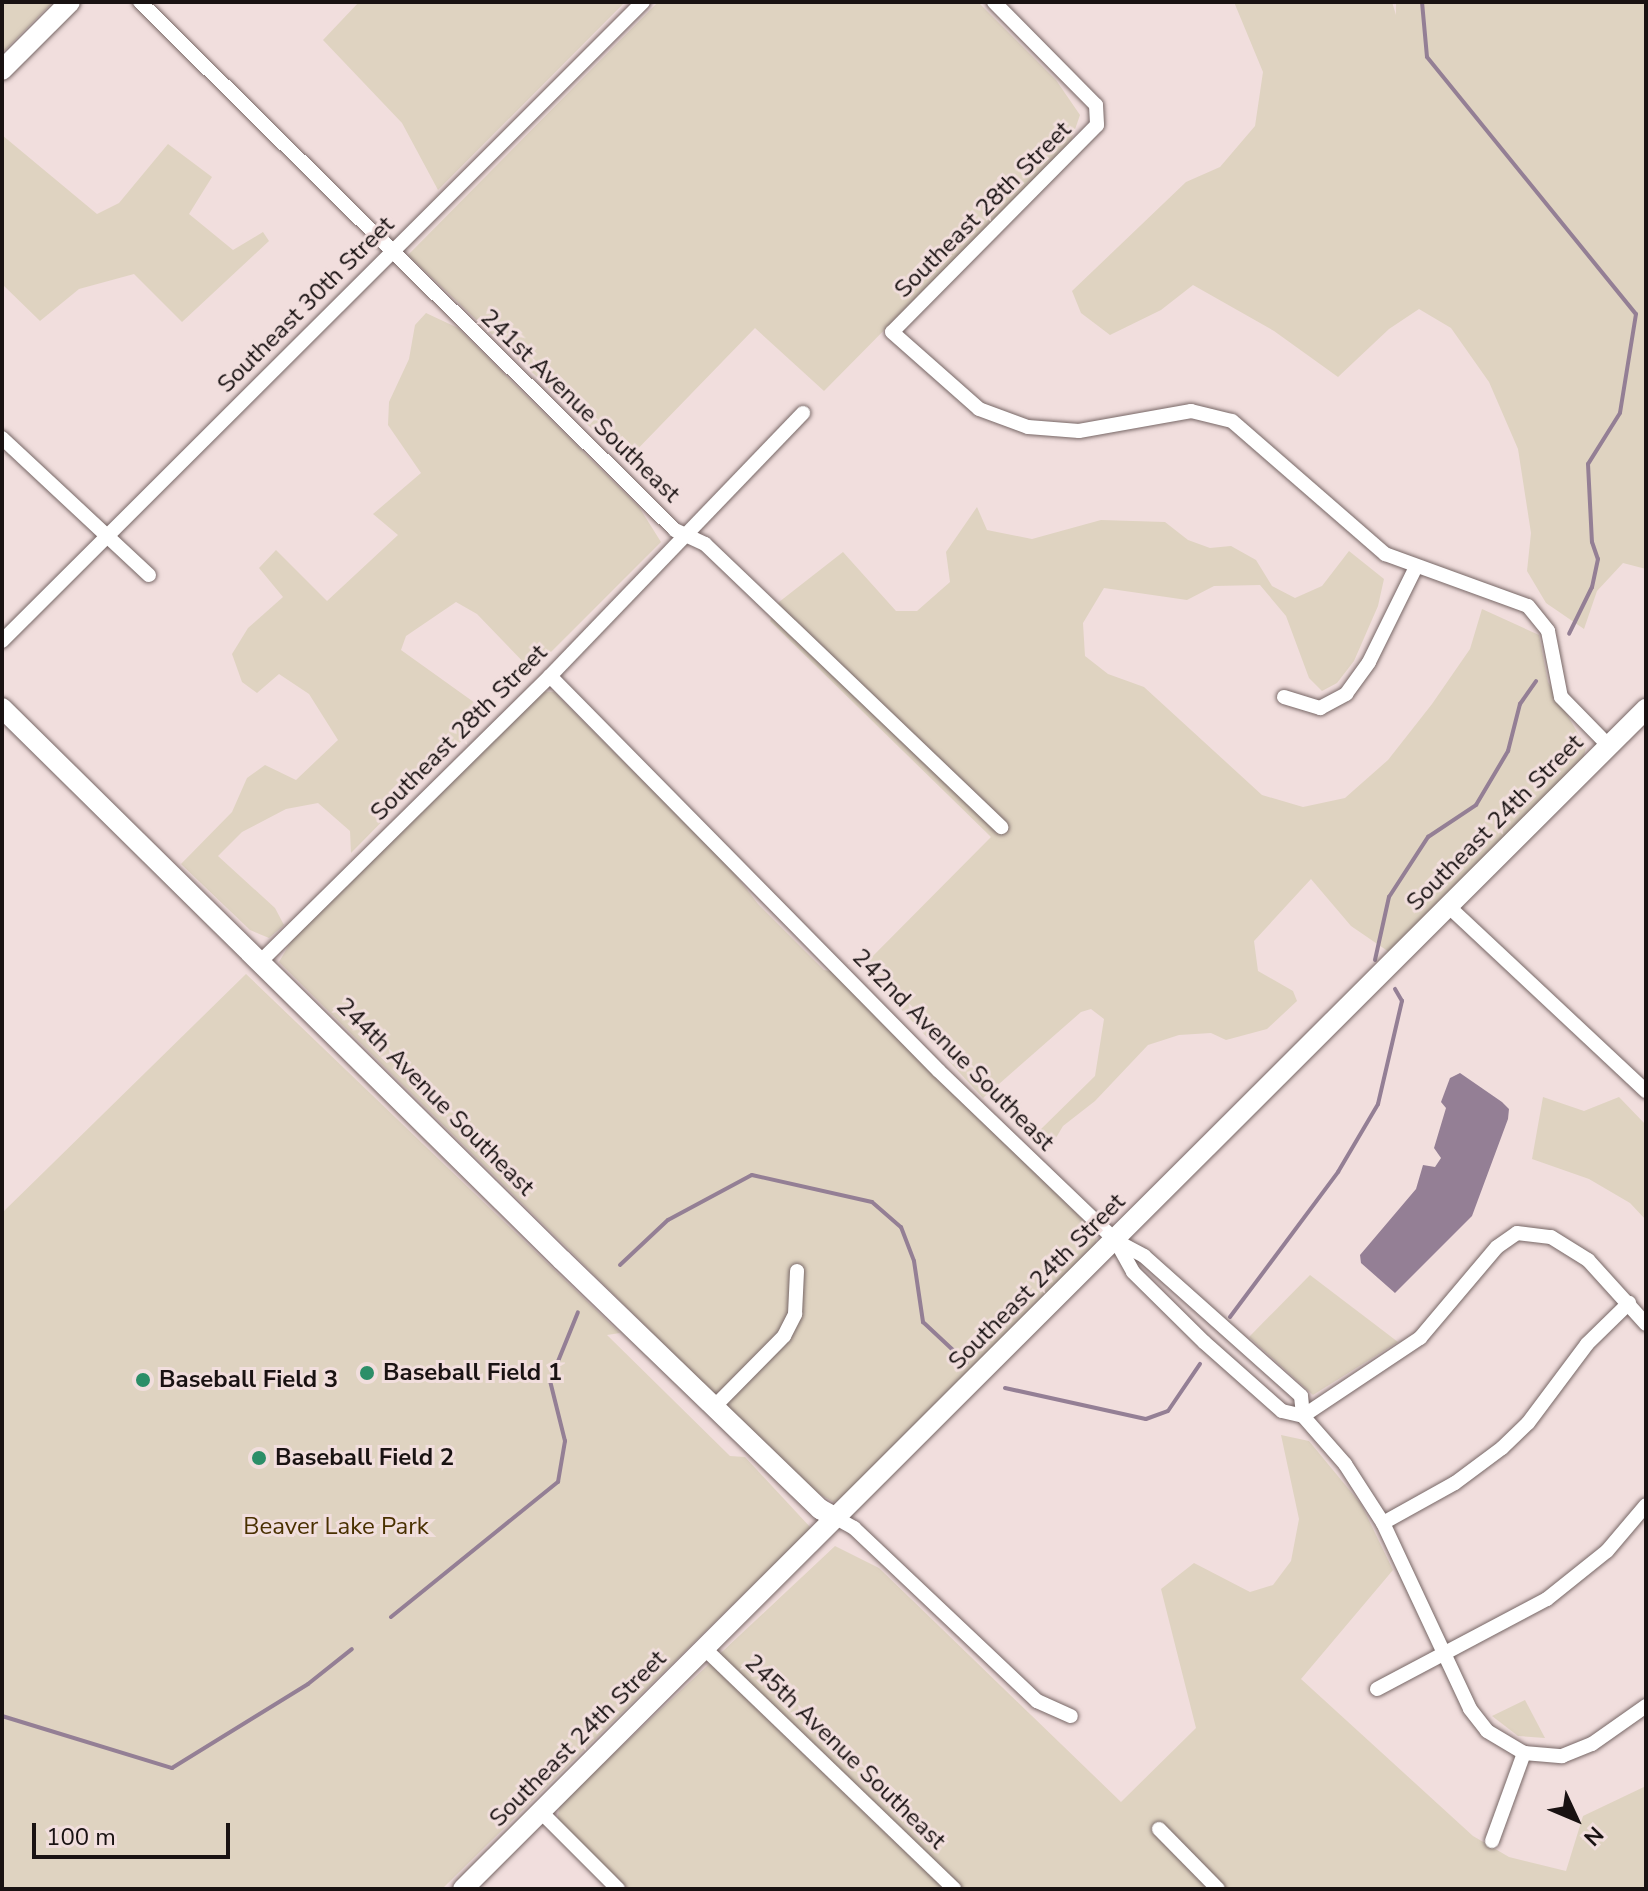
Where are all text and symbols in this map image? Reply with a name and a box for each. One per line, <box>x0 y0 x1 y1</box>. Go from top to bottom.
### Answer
street label: Southeast 28th Street <box>889 116 1077 304</box>
street label: Southeast 30th Street <box>212 211 400 399</box>
street label: 241st Avenue Southeast <box>474 303 686 509</box>
street label: Southeast 28th Street <box>365 639 553 827</box>
street label: Southeast 24th Street <box>1401 729 1589 917</box>
street label: 242nd Avenue Southeast <box>846 943 1060 1157</box>
street label: 244th Avenue Southeast <box>330 992 540 1202</box>
street label: Southeast 24th Street <box>943 1188 1131 1376</box>
place label: Baseball Field 1 <box>383 1359 562 1387</box>
marker: Baseball Field 1 <box>358 1364 376 1382</box>
place label: Baseball Field 3 <box>159 1366 338 1394</box>
marker: Baseball Field 3 <box>134 1371 152 1389</box>
place label: Baseball Field 2 <box>275 1444 454 1472</box>
marker: Baseball Field 2 <box>250 1449 268 1467</box>
park label: Beaver Lake Park <box>243 1513 429 1541</box>
street label: Southeast 24th Street <box>484 1645 672 1833</box>
street label: 245th Avenue Southeast <box>739 1649 951 1855</box>
north arrow <box>1536 1779 1616 1859</box>
scale bar <box>36 1807 234 1857</box>
text: N <box>1577 1819 1610 1852</box>
text: 100 m <box>46 1821 116 1853</box>

